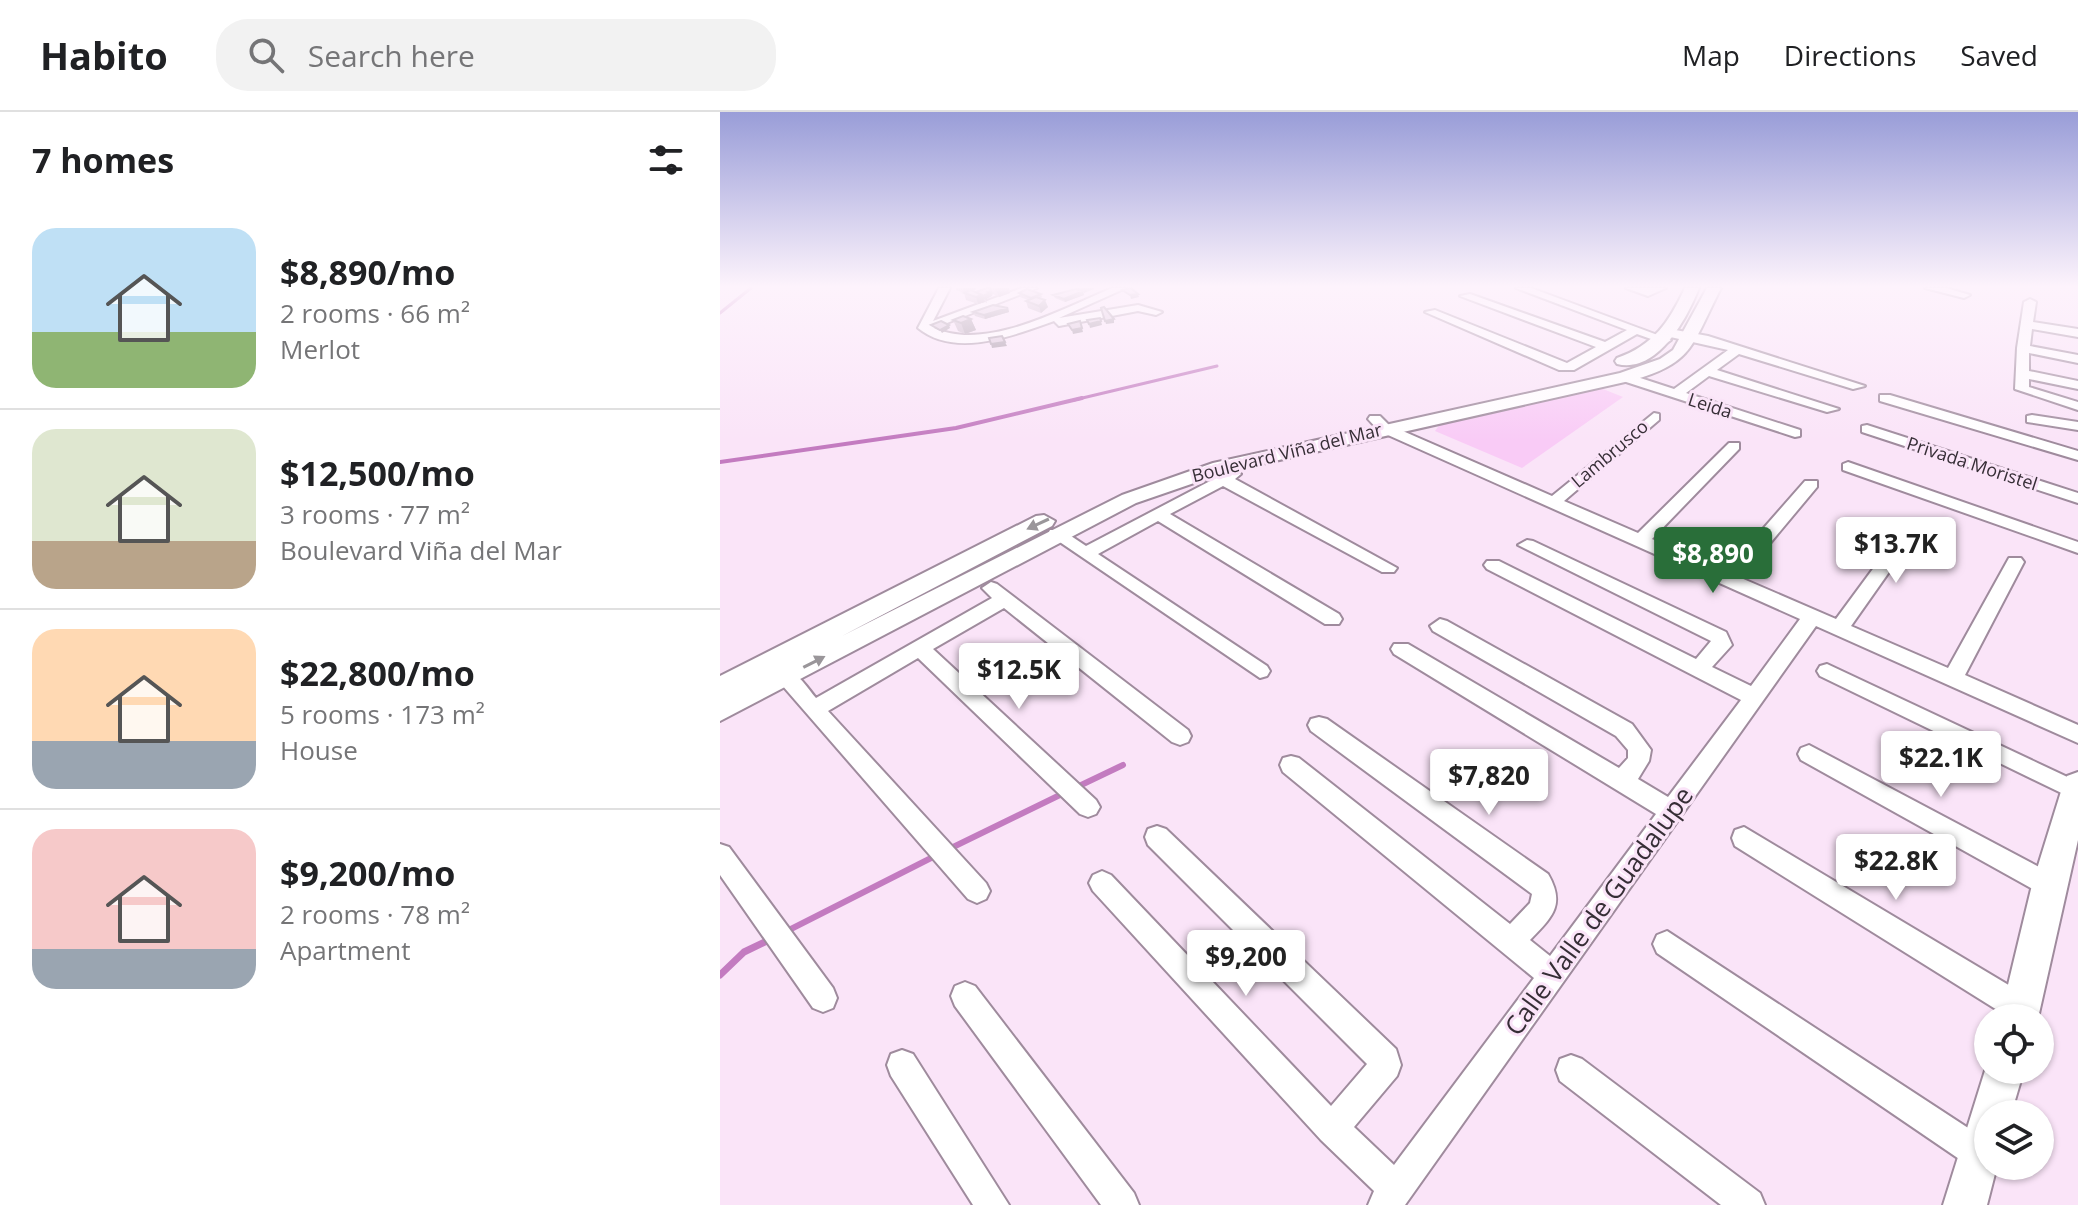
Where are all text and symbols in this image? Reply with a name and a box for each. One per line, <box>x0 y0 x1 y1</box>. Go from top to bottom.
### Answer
search box <box>216 19 776 91</box>
text: Habito <box>40 29 168 81</box>
icon: search <box>244 33 288 77</box>
text: Search here <box>308 35 475 76</box>
text: Map <box>1682 36 1740 74</box>
text: Directions <box>1784 36 1916 74</box>
text: Saved <box>1960 36 2038 74</box>
text: 7 homes <box>32 137 174 183</box>
icon: filters <box>644 138 688 182</box>
text: $8,890/mo <box>280 249 455 295</box>
icon: home <box>96 260 192 356</box>
text: 2 rooms · 66 m² <box>280 295 470 331</box>
text: Merlot <box>280 331 360 367</box>
street label: Leida <box>1685 387 1735 423</box>
street label: Lambrusco <box>1566 414 1653 492</box>
street label: Boulevard Viña del Mar <box>1189 417 1385 487</box>
street label: Privada Moristel <box>1904 431 2041 495</box>
text: $12,500/mo <box>280 450 475 496</box>
icon: home <box>96 461 192 557</box>
text: 3 rooms · 77 m² <box>280 496 470 532</box>
one-way arrow <box>1027 517 1050 531</box>
pin: $13.7K <box>1831 517 1961 585</box>
text: $13.7K <box>1854 525 1938 561</box>
pin: $8,890 <box>1648 527 1778 595</box>
text: Boulevard Viña del Mar <box>280 532 562 568</box>
text: $8,890 <box>1672 535 1754 571</box>
pin: $12.5K <box>954 643 1084 711</box>
text: $22,800/mo <box>280 650 475 696</box>
text: $12.5K <box>977 651 1061 687</box>
one-way arrow <box>803 655 826 668</box>
icon: home <box>96 661 192 757</box>
text: 5 rooms · 173 m² <box>280 696 485 732</box>
pin: $22.1K <box>1876 731 2006 799</box>
text: House <box>280 732 358 768</box>
text: $22.1K <box>1899 739 1983 775</box>
pin: $7,820 <box>1424 749 1554 817</box>
text: $7,820 <box>1448 757 1530 793</box>
street label: Calle Valle de Guadalupe <box>1496 779 1701 1042</box>
pin: $22.8K <box>1831 834 1961 902</box>
text: $22.8K <box>1854 842 1938 878</box>
text: $9,200/mo <box>280 850 455 896</box>
icon: home <box>96 861 192 957</box>
text: 2 rooms · 78 m² <box>280 896 470 932</box>
pin: $9,200 <box>1181 930 1311 998</box>
text: Apartment <box>280 932 411 968</box>
text: $9,200 <box>1205 938 1287 974</box>
map controls <box>1974 1004 2054 1180</box>
button: locate <box>1974 1004 2054 1084</box>
button: layers <box>1974 1100 2054 1180</box>

